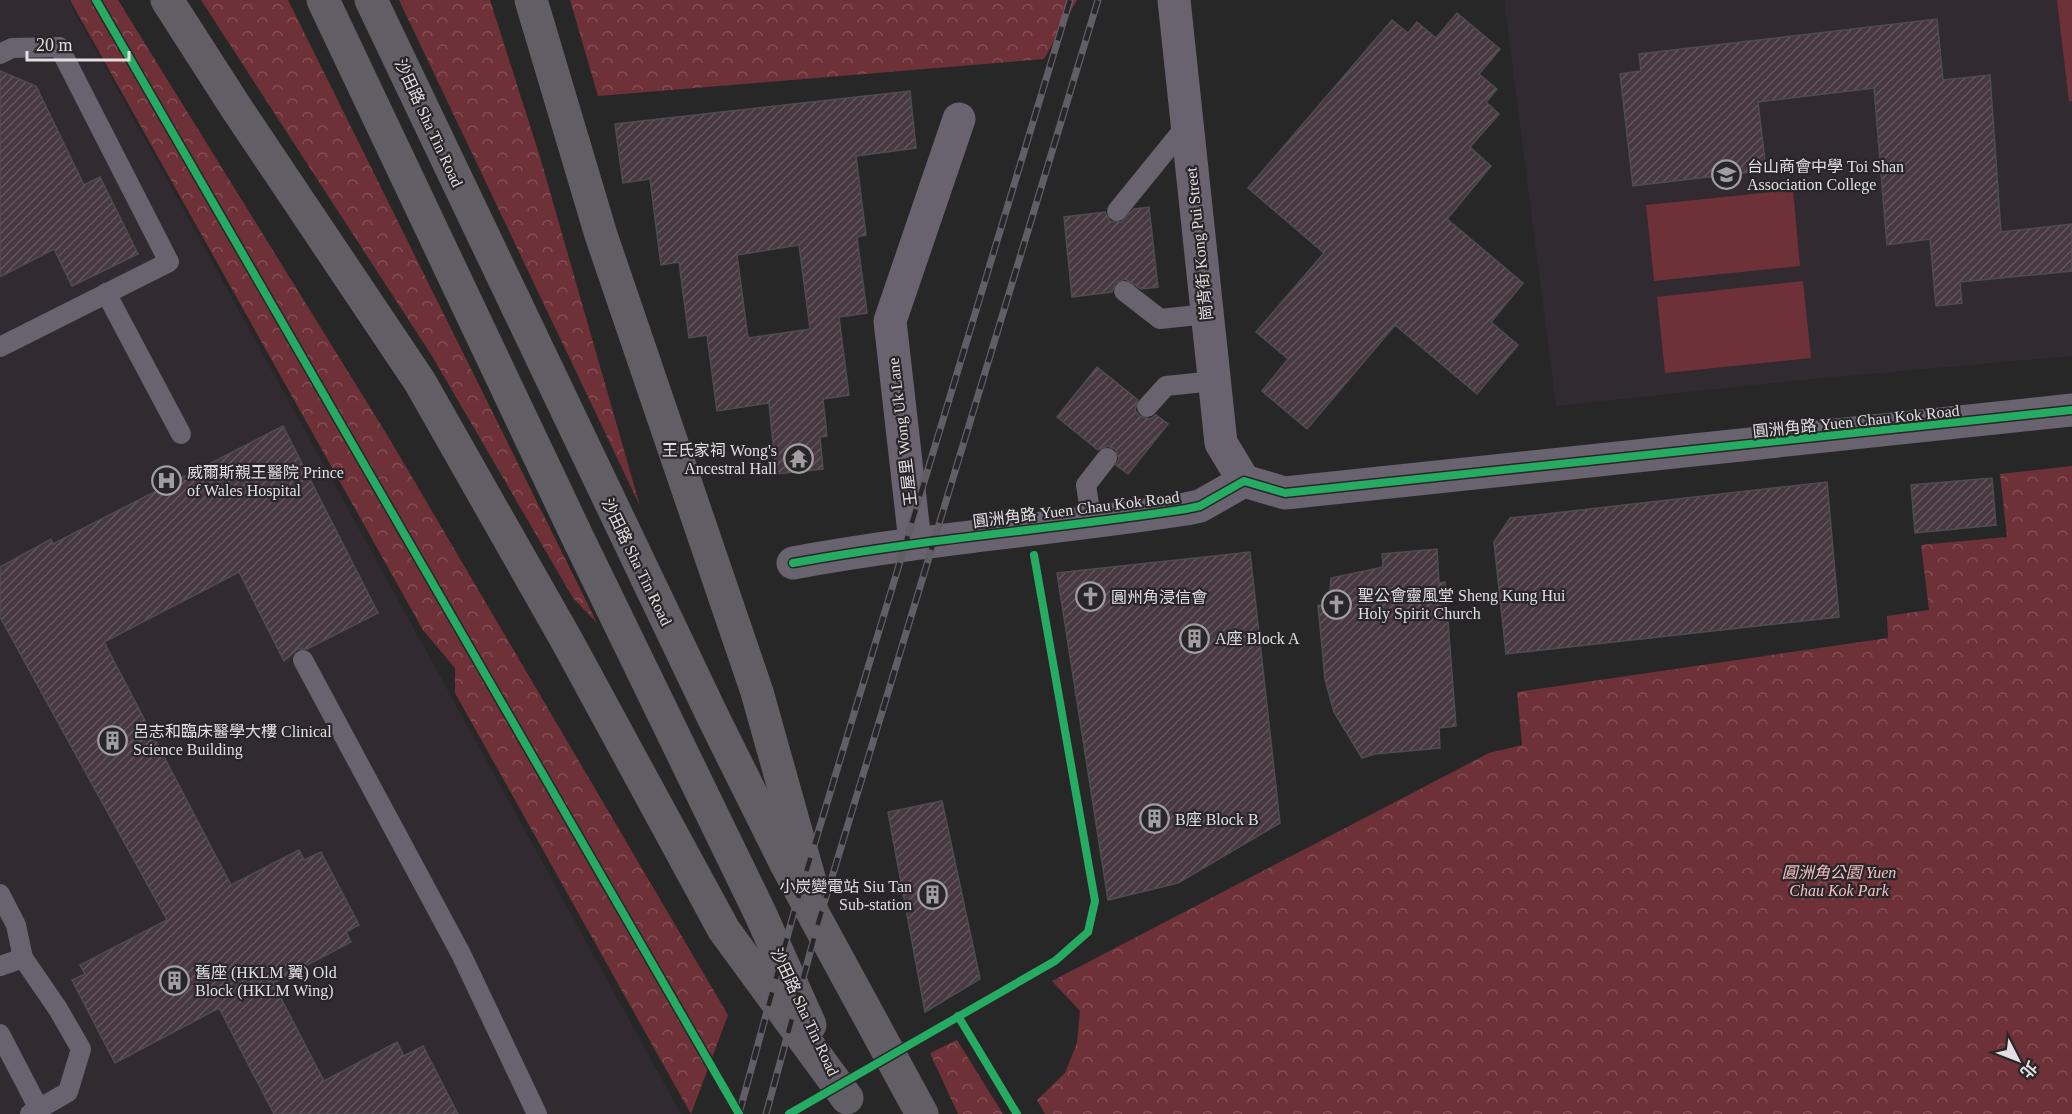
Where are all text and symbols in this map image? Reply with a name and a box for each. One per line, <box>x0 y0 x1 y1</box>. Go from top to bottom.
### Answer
scale bar <box>27 24 129 62</box>
text: 20 m <box>36 35 73 55</box>
street label: 沙田路 Sha Tin Road <box>392 56 466 190</box>
place label: 台山商會中學 Toi Shan Association College <box>1747 158 1904 194</box>
school or university icon: 台山商會中學 Toi Shan Association College <box>1710 159 1742 191</box>
street label: 崗背街 Kong Pui Street <box>1182 166 1217 322</box>
street label: 王屋里 Wong Uk Lane <box>884 357 921 507</box>
street label: 圓洲角路 Yuen Chau Kok Road <box>1752 402 1960 440</box>
place label: 王氏家祠 Wong's Ancestral Hall <box>662 442 778 477</box>
temple icon: 王氏家祠 Wong's Ancestral Hall <box>782 443 814 475</box>
place label: 威爾斯親王醫院 Prince of Wales Hospital <box>187 464 344 500</box>
hospital icon: 威爾斯親王醫院 Prince of Wales Hospital <box>150 465 182 497</box>
street label: 圓洲角路 Yuen Chau Kok Road <box>972 488 1180 530</box>
street label: 沙田路 Sha Tin Road <box>599 496 675 628</box>
church icon: 圓州角浸信會 <box>1074 581 1106 613</box>
place label: 聖公會靈風堂 Sheng Kung Hui Holy Spirit Church <box>1358 587 1566 623</box>
church icon: 聖公會靈風堂 Sheng Kung Hui Holy Spirit Church <box>1321 588 1353 620</box>
place label: 圓州角浸信會 <box>1111 589 1207 606</box>
building icon: A座 Block A <box>1178 622 1210 654</box>
place label: A座 Block A <box>1215 630 1300 647</box>
place label: 呂志和臨床醫學大樓 Clinical Science Building <box>133 723 332 759</box>
building icon: 呂志和臨床醫學大樓 Clinical Science Building <box>96 724 128 756</box>
building icon: B座 Block B <box>1138 803 1170 835</box>
place label: B座 Block B <box>1175 811 1259 828</box>
park label: 圓洲角公園 Yuen Chau Kok Park <box>1782 864 1896 899</box>
place label: 小炭變電站 Siu Tan Sub-station <box>779 878 912 913</box>
building icon: 小炭變電站 Siu Tan Sub-station <box>917 879 949 911</box>
street label: 沙田路 Sha Tin Road <box>768 945 842 1079</box>
place label: 舊座 (HKLM 翼) Old Block (HKLM Wing) <box>195 964 337 1000</box>
building icon: 舊座 (HKLM 翼) Old Block (HKLM Wing) <box>158 965 190 997</box>
north arrow <box>1988 1030 2048 1090</box>
text: 北 <box>2017 1058 2040 1081</box>

